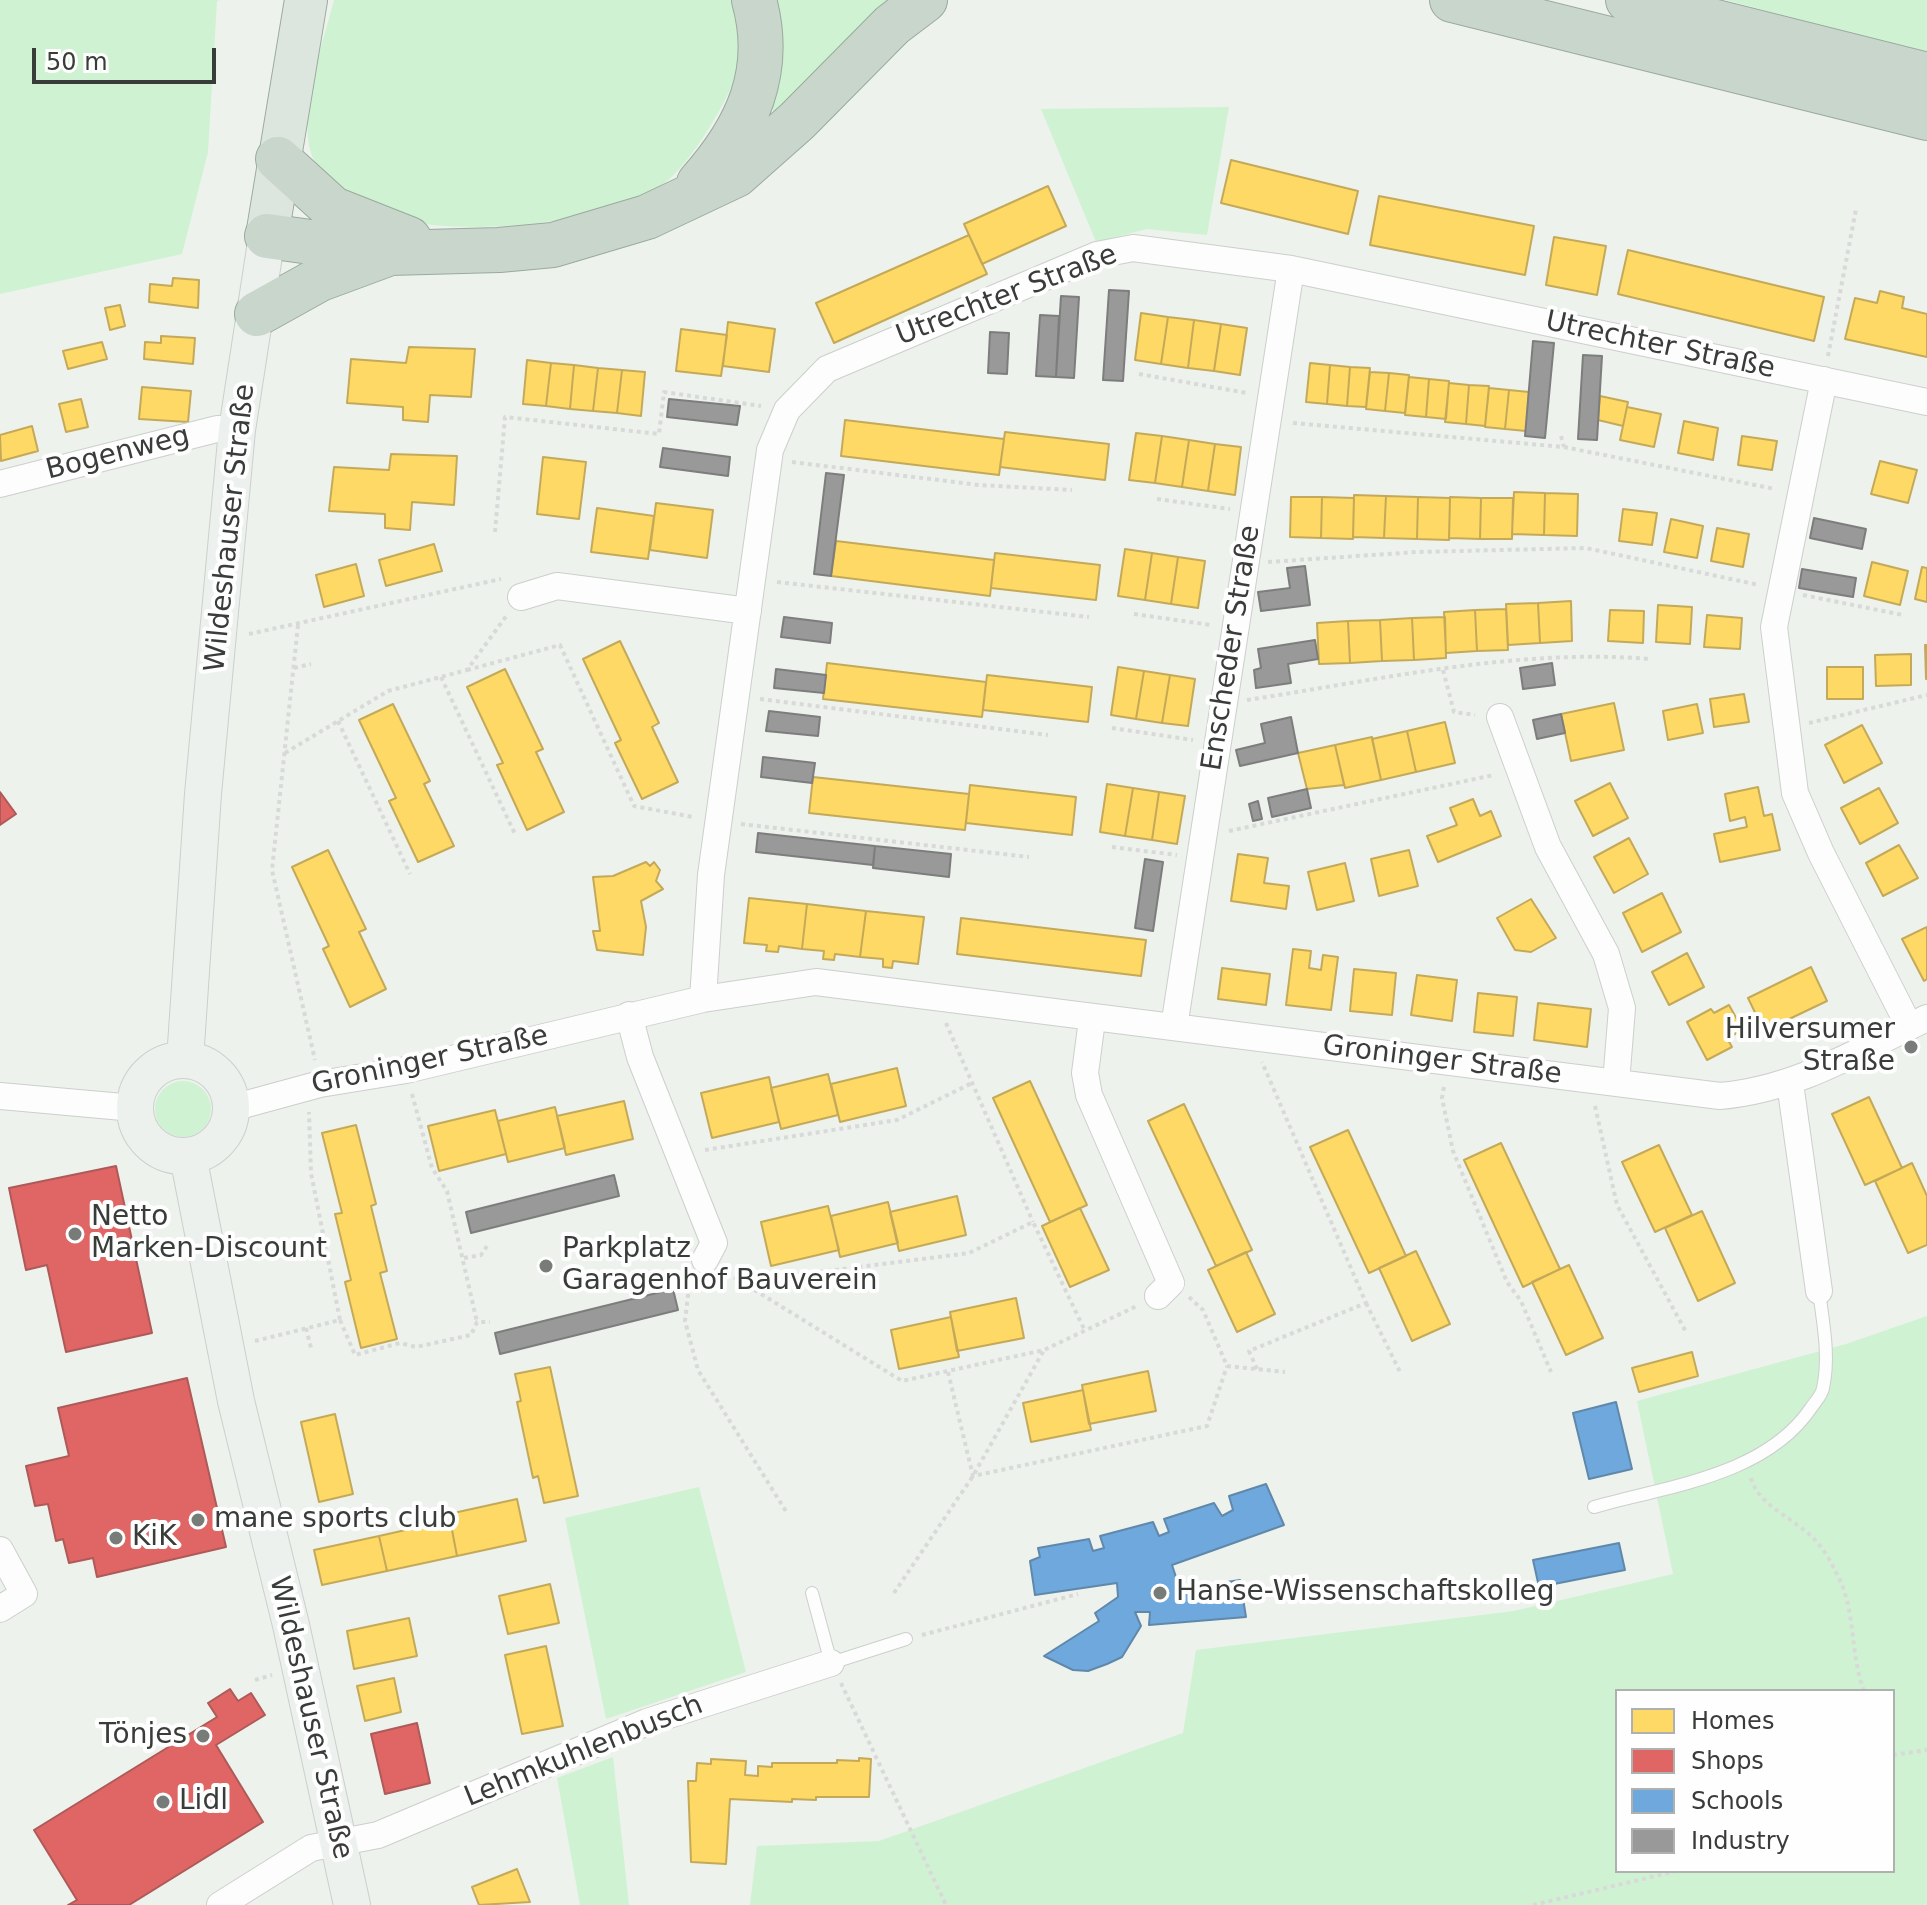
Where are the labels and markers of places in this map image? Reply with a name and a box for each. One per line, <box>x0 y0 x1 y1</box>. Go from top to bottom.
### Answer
place label: Hilversumer Straße <box>1725 1014 1895 1080</box>
marker: Hilversumer Straße <box>1902 1038 1920 1056</box>
place label: Netto Marken-Discount <box>91 1201 327 1267</box>
marker: Netto Marken-Discount <box>66 1225 84 1243</box>
place label: Parkplatz Garagenhof Bauverein <box>562 1233 877 1299</box>
marker: Parkplatz Garagenhof Bauverein <box>537 1257 555 1275</box>
place label: mane sports club <box>214 1503 456 1537</box>
marker: mane sports club <box>189 1511 207 1529</box>
place label: KiK <box>132 1521 177 1555</box>
marker: KiK <box>107 1529 125 1547</box>
place label: Hanse-Wissenschaftskolleg <box>1176 1576 1554 1610</box>
marker: Hanse-Wissenschaftskolleg <box>1151 1584 1169 1602</box>
place label: Tönjes <box>99 1719 187 1753</box>
marker: Tönjes <box>194 1727 212 1745</box>
place label: Lidl <box>179 1785 228 1819</box>
marker: Lidl <box>154 1793 172 1811</box>

